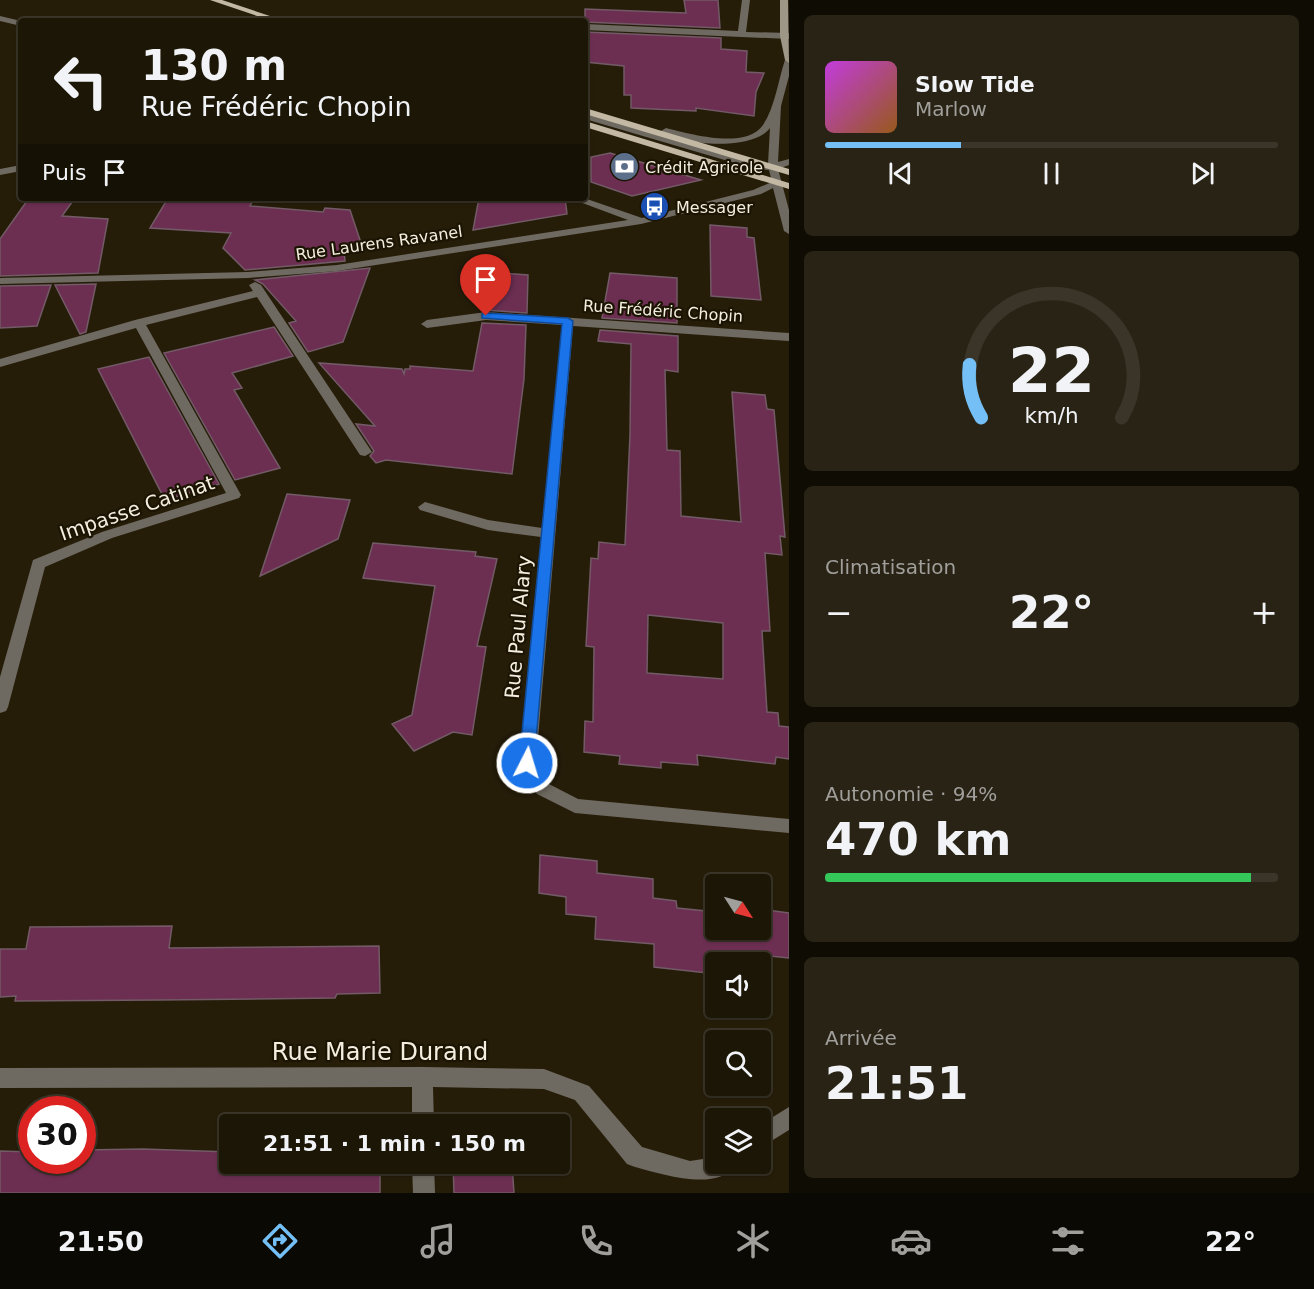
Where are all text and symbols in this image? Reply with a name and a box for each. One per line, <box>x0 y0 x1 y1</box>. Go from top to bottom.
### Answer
text: 130 m <box>141 41 287 90</box>
icon: left <box>42 42 120 120</box>
text: Slow Tide <box>915 72 1035 97</box>
text: Rue Frédéric Chopin <box>141 91 412 122</box>
text: Marlow <box>915 97 987 121</box>
bank icon: Crédit Agricole <box>608 151 640 183</box>
icon: arrive <box>98 156 131 189</box>
icon: previous <box>884 157 917 190</box>
icon: pause <box>1035 157 1068 190</box>
icon: next <box>1186 157 1219 190</box>
place label: Crédit Agricole <box>645 158 763 177</box>
text: Puis <box>42 160 86 185</box>
bus stop icon: Messager <box>639 191 671 223</box>
place label: Messager <box>676 198 753 217</box>
street label: Rue Laurens Ravanel <box>294 222 464 264</box>
pin <box>460 254 511 316</box>
icon: arrive <box>469 263 502 296</box>
street label: Rue Frédéric Chopin <box>582 296 744 326</box>
text: 22 <box>1008 334 1095 407</box>
text: km/h <box>1024 403 1079 428</box>
street label: Impasse Catinat <box>56 470 218 546</box>
street label: Rue Paul Alary <box>500 554 536 700</box>
text: Climatisation <box>825 555 956 579</box>
text: 22° <box>1009 586 1094 639</box>
text: − <box>825 593 853 632</box>
text: + <box>1250 593 1278 632</box>
position arrow <box>495 731 559 795</box>
text: Autonomie · 94% <box>825 782 997 806</box>
text: 470 km <box>825 813 1011 866</box>
north arrow <box>705 874 771 940</box>
map controls <box>705 874 771 1174</box>
button: sound <box>705 952 771 1018</box>
text: Arrivée <box>825 1026 897 1050</box>
button: search <box>705 1030 771 1096</box>
street label: Rue Marie Durand <box>272 1038 488 1066</box>
text: 21:51 <box>825 1057 968 1110</box>
speed limit sign: 30 <box>18 1096 96 1174</box>
button: layers <box>705 1108 771 1174</box>
text: 21:51 · 1 min · 150 m <box>263 1131 526 1156</box>
icon: directions <box>259 1220 301 1262</box>
icon: music <box>417 1220 459 1262</box>
icon: phone <box>575 1220 617 1262</box>
icon: climate <box>732 1220 774 1262</box>
icon: car <box>890 1220 932 1262</box>
icon: filters <box>1047 1220 1089 1262</box>
text: 21:50 <box>58 1226 144 1257</box>
text: 22° <box>1205 1226 1256 1257</box>

